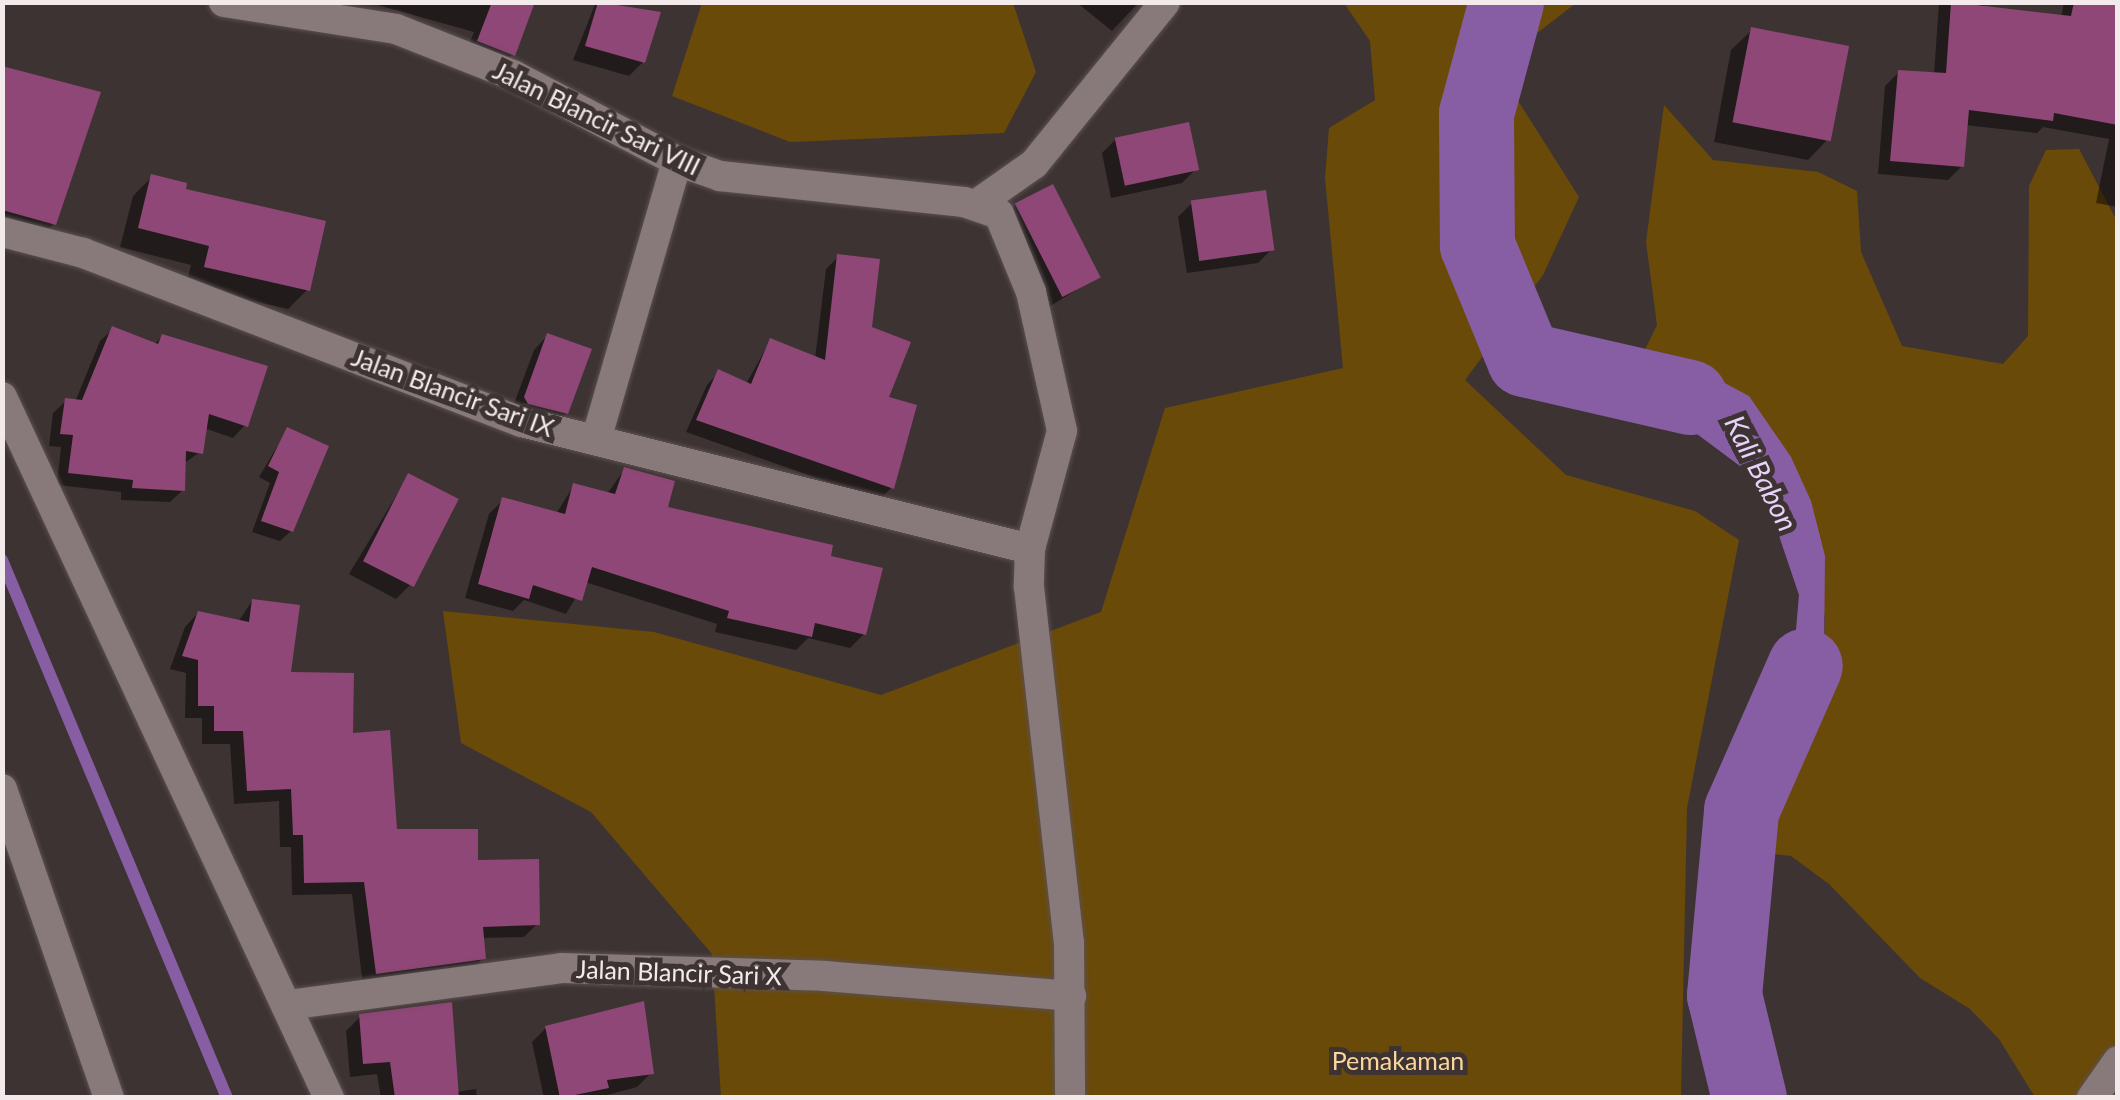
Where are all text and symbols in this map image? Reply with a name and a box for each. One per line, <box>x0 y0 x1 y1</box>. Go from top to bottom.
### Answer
street label: Jalan Blancir Sari VIII <box>488 55 706 181</box>
street label: Jalan Blancir Sari IX <box>348 341 558 443</box>
water label: Kali Babon <box>1719 410 1805 536</box>
street label: Jalan Blancir Sari X <box>575 953 783 991</box>
park label: Pemakaman <box>1332 1045 1464 1075</box>

